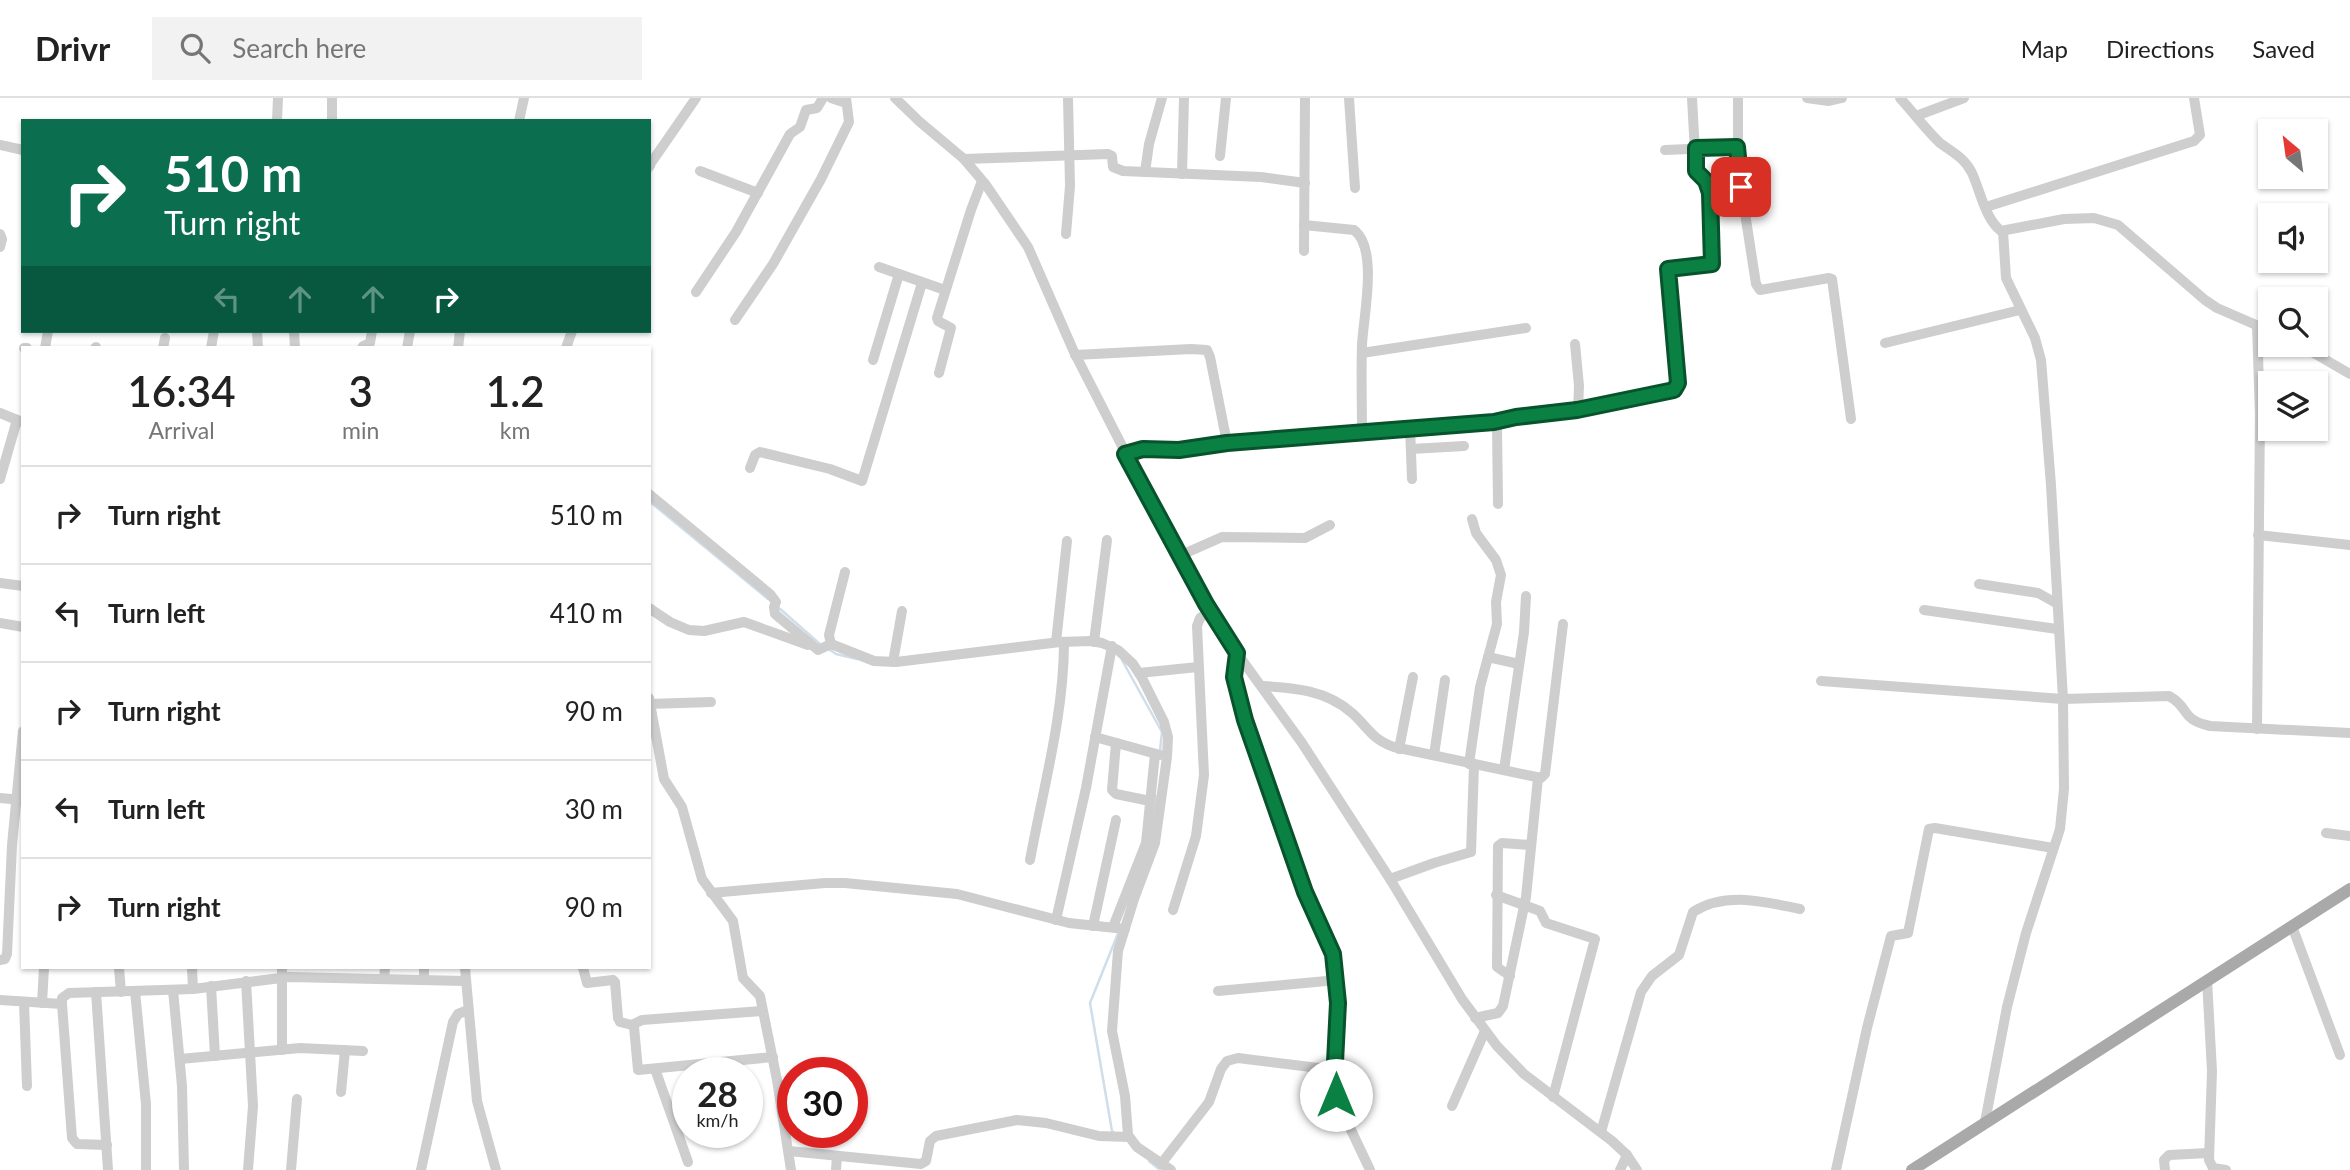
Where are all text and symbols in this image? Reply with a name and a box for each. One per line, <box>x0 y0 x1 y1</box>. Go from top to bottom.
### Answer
search box <box>152 17 642 80</box>
text: Drivr <box>35 28 110 68</box>
icon: search <box>176 29 214 67</box>
text: Search here <box>232 32 366 64</box>
text: Map <box>2021 34 2068 63</box>
text: Directions <box>2106 34 2214 63</box>
text: Saved <box>2252 34 2315 63</box>
north arrow <box>2258 119 2328 189</box>
map controls <box>2258 119 2328 441</box>
text: 510 m <box>164 144 302 202</box>
icon: right <box>49 147 140 238</box>
pin <box>1711 157 1771 217</box>
icon: arrive <box>1722 168 1760 206</box>
text: Turn right <box>164 203 300 242</box>
button: sound <box>2258 203 2328 273</box>
icon: left <box>208 280 246 318</box>
icon: ahead <box>281 280 319 318</box>
icon: ahead <box>354 280 392 318</box>
icon: right <box>427 280 465 318</box>
button: search <box>2258 287 2328 357</box>
text: 16:34 <box>127 366 236 416</box>
text: 3 <box>349 366 373 416</box>
text: 1.2 <box>486 366 545 416</box>
button: layers <box>2258 371 2328 441</box>
text: Arrival <box>148 416 215 444</box>
text: min <box>342 416 379 444</box>
text: km <box>500 416 530 444</box>
icon: right <box>49 496 87 534</box>
text: Turn right <box>108 499 221 531</box>
text: 510 m <box>550 499 623 531</box>
icon: left <box>49 594 87 632</box>
text: Turn left <box>108 597 205 629</box>
text: 410 m <box>550 597 623 629</box>
icon: right <box>49 692 87 730</box>
text: Turn right <box>108 695 221 727</box>
text: 90 m <box>565 695 623 727</box>
icon: left <box>49 790 87 828</box>
text: Turn left <box>108 793 205 825</box>
text: 30 m <box>565 793 623 825</box>
icon: right <box>49 888 87 926</box>
text: Turn right <box>108 891 221 923</box>
text: 90 m <box>565 891 623 923</box>
speed limit sign: 30 <box>777 1057 868 1148</box>
position arrow <box>1299 1058 1373 1132</box>
text: 28 <box>697 1072 738 1114</box>
text: km/h <box>696 1109 739 1131</box>

